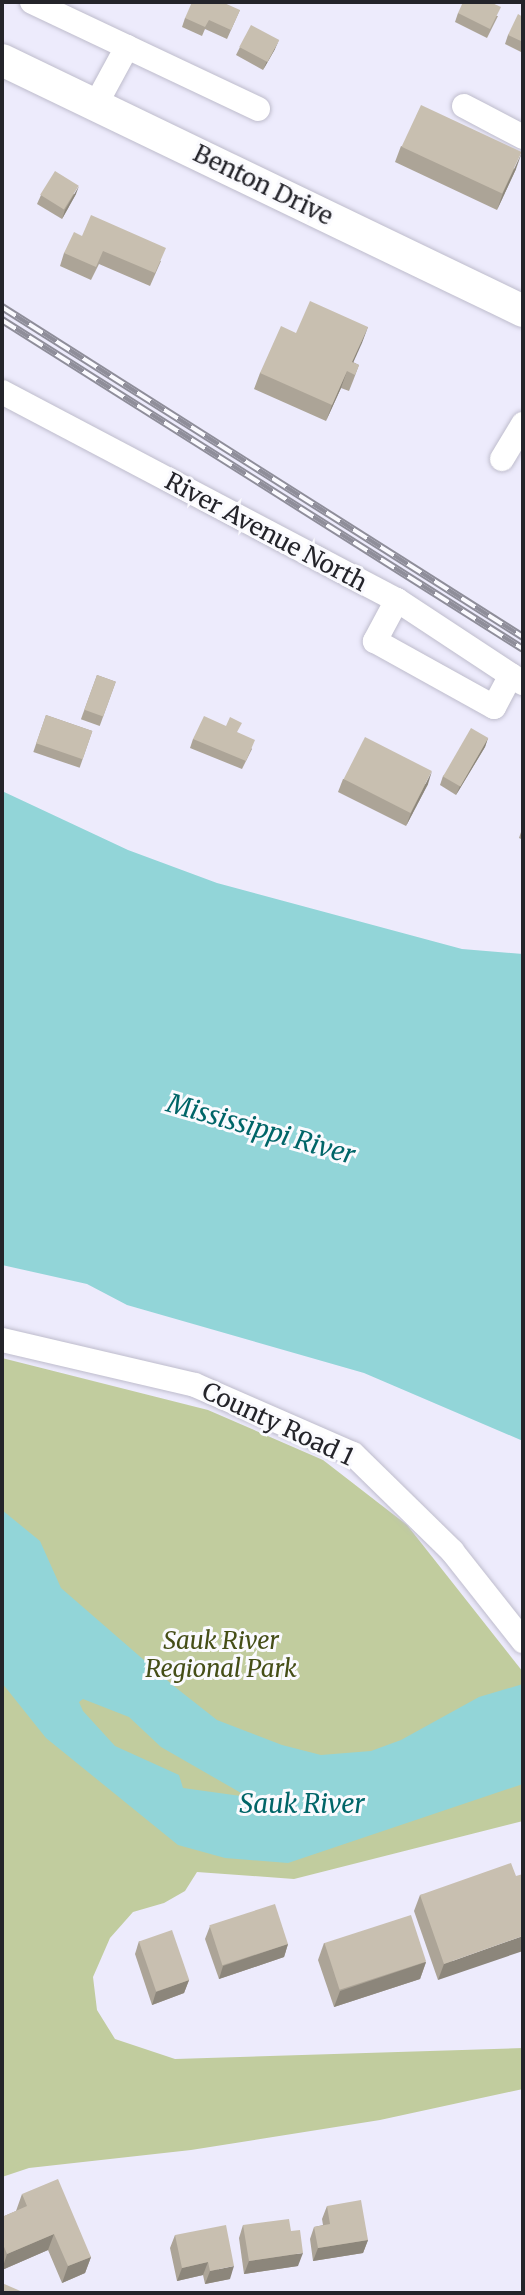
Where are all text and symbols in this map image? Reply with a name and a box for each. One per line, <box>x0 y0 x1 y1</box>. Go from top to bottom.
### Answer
street label: Benton Drive <box>189 139 337 231</box>
street label: River Avenue North <box>160 467 372 597</box>
water label: Mississippi River <box>163 1087 359 1171</box>
street label: County Road 1 <box>198 1376 358 1472</box>
park label: Sauk River Regional Park <box>145 1627 297 1683</box>
water label: Sauk River <box>239 1788 365 1820</box>

